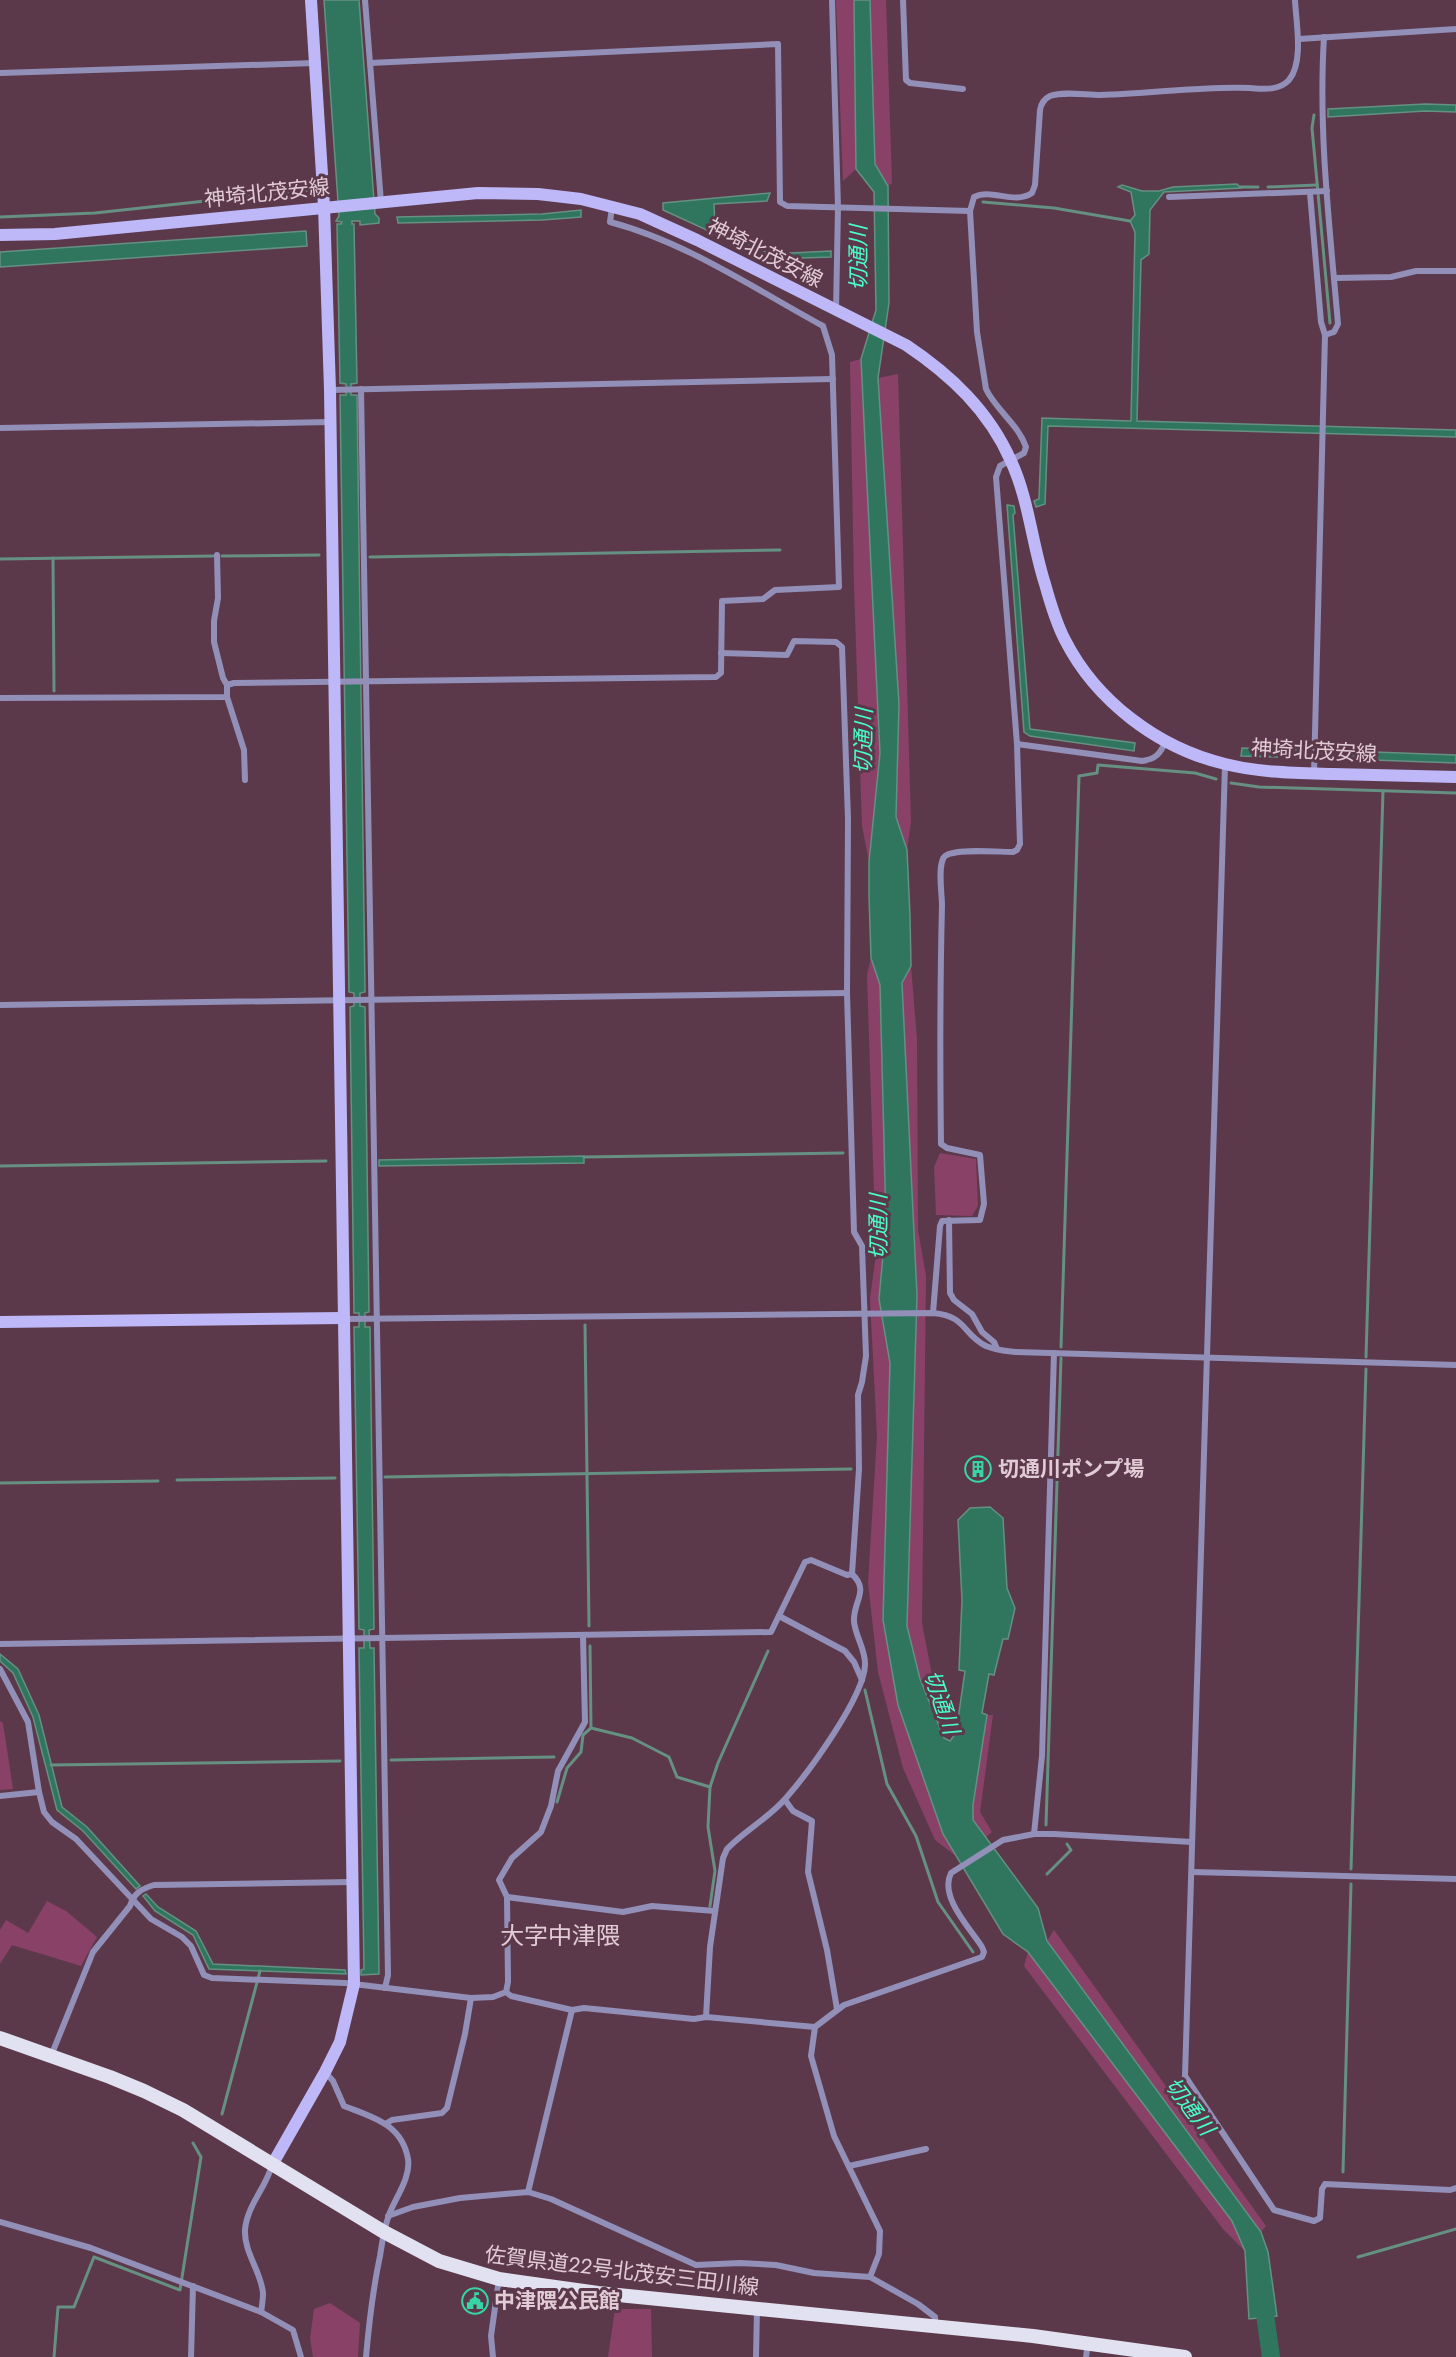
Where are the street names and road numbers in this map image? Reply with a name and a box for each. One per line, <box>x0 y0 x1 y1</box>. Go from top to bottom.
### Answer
street label: 神埼北茂安線 <box>203 171 331 215</box>
street label: 神埼北茂安線 <box>702 211 828 295</box>
street label: 神埼北茂安線 <box>1250 733 1378 769</box>
street label: 佐賀県道22号北茂安三田川線 <box>483 2239 761 2303</box>

